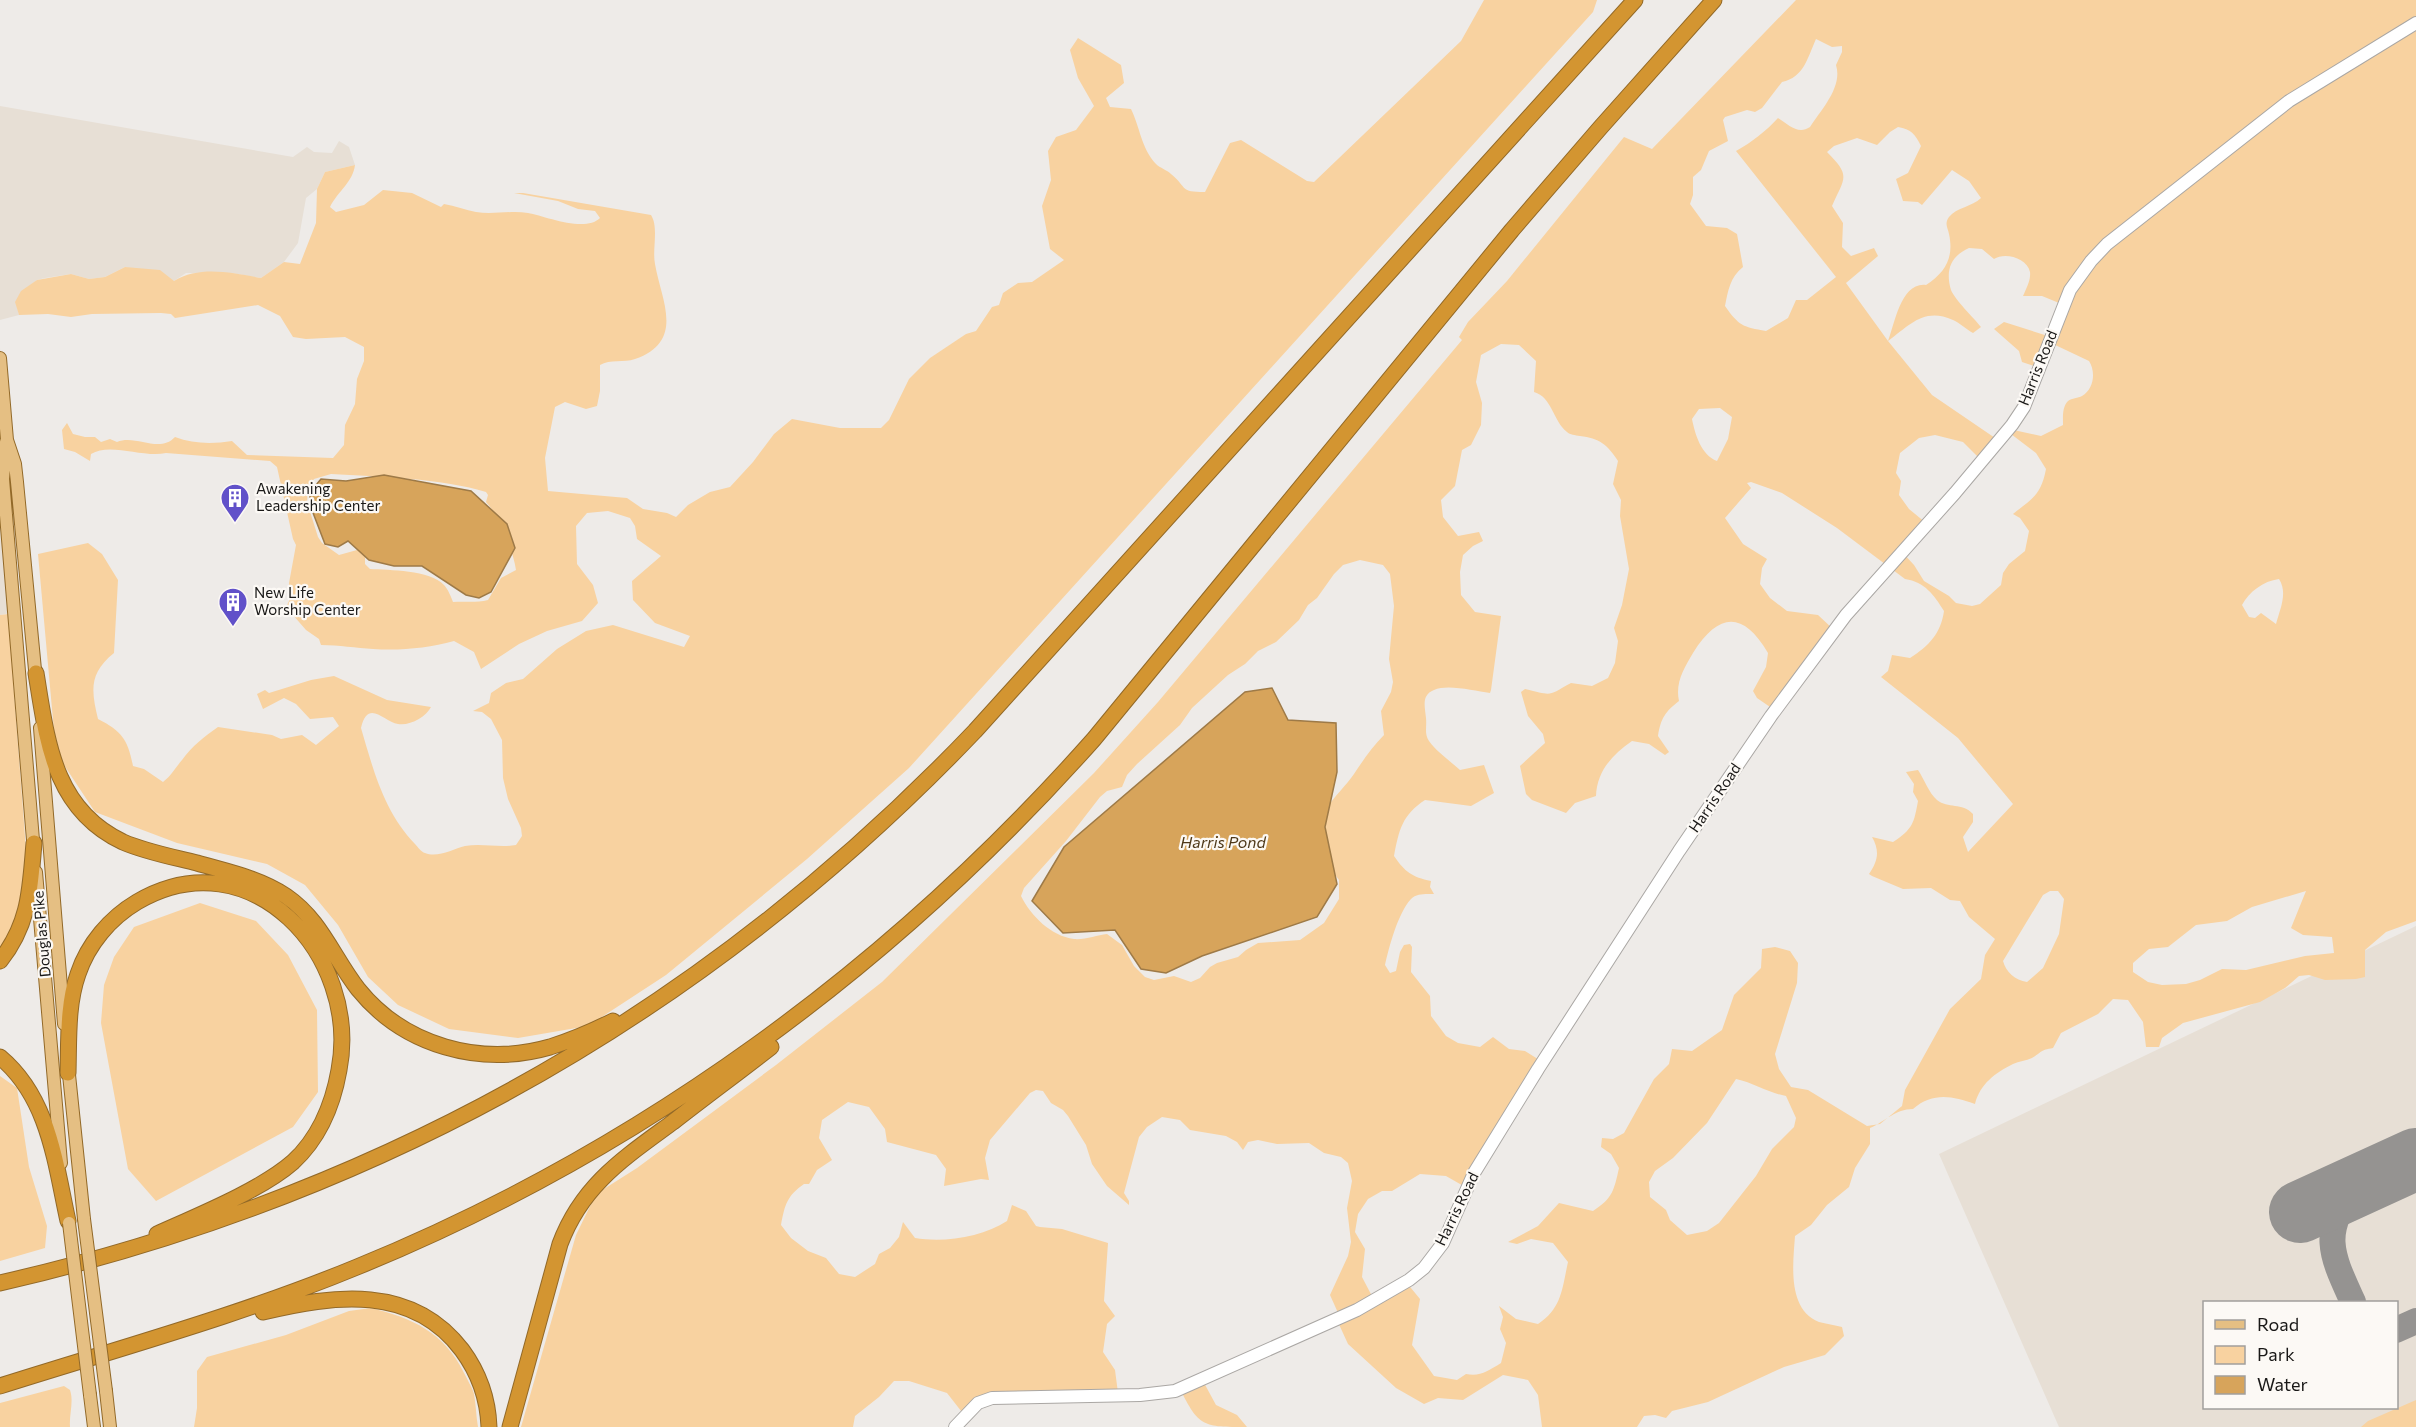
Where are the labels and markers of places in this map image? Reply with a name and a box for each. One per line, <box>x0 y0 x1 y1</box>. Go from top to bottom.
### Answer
place label: Awakening Leadership Center <box>256 479 380 514</box>
building icon: Awakening Leadership Center <box>219 482 251 524</box>
place label: New Life Worship Center <box>254 583 361 618</box>
building icon: New Life Worship Center <box>217 586 249 628</box>

